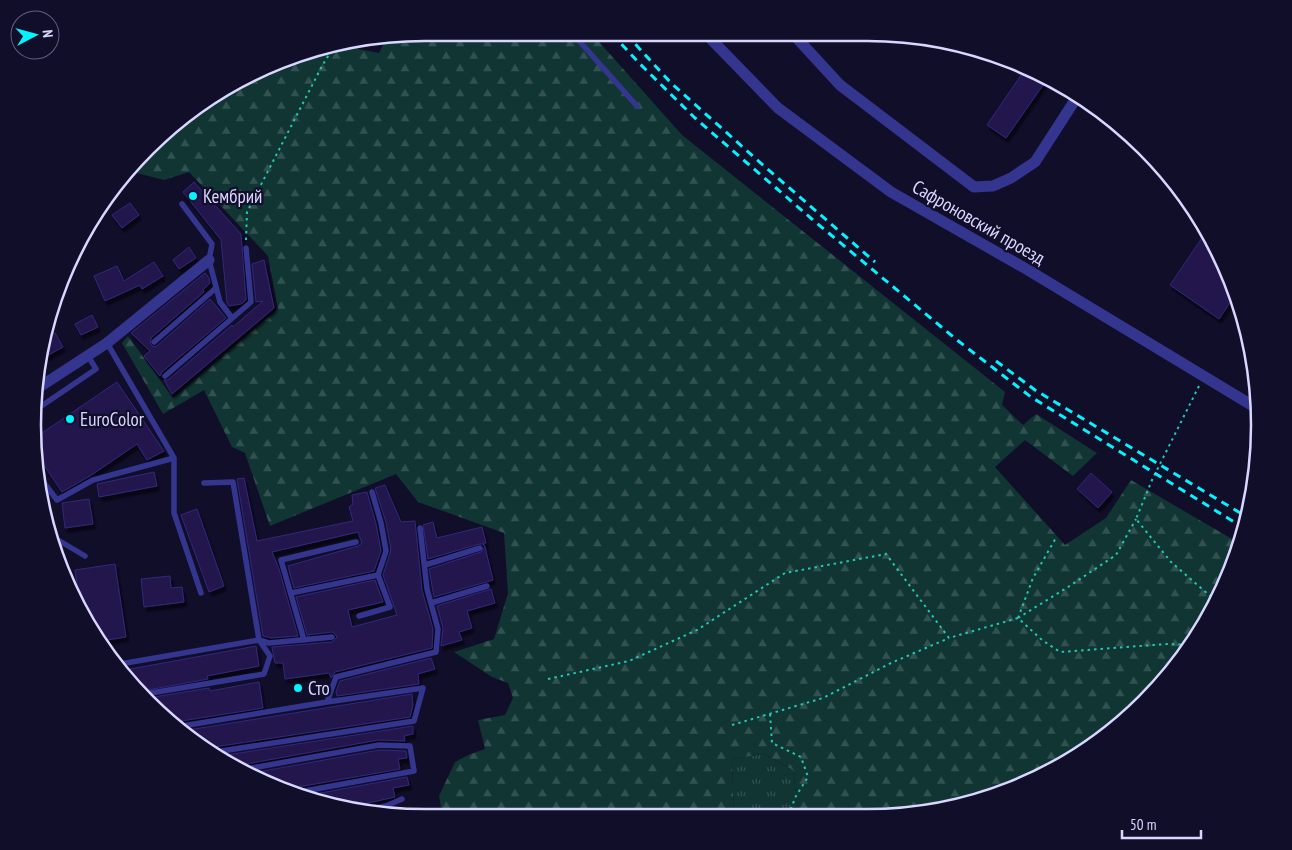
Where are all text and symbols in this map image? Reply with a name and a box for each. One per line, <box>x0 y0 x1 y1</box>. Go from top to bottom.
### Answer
north arrow <box>10 10 60 60</box>
text: N <box>39 29 57 38</box>
street label: Сафроновский проезд <box>908 174 1050 270</box>
place label: Кембрий <box>203 184 262 208</box>
marker: Кембрий <box>187 190 199 202</box>
place label: EuroColor <box>80 407 145 431</box>
marker: EuroColor <box>64 413 76 425</box>
place label: Сто <box>308 676 330 700</box>
marker: Сто <box>292 682 304 694</box>
scale bar <box>1122 808 1201 840</box>
text: 50 m <box>1130 815 1156 834</box>

